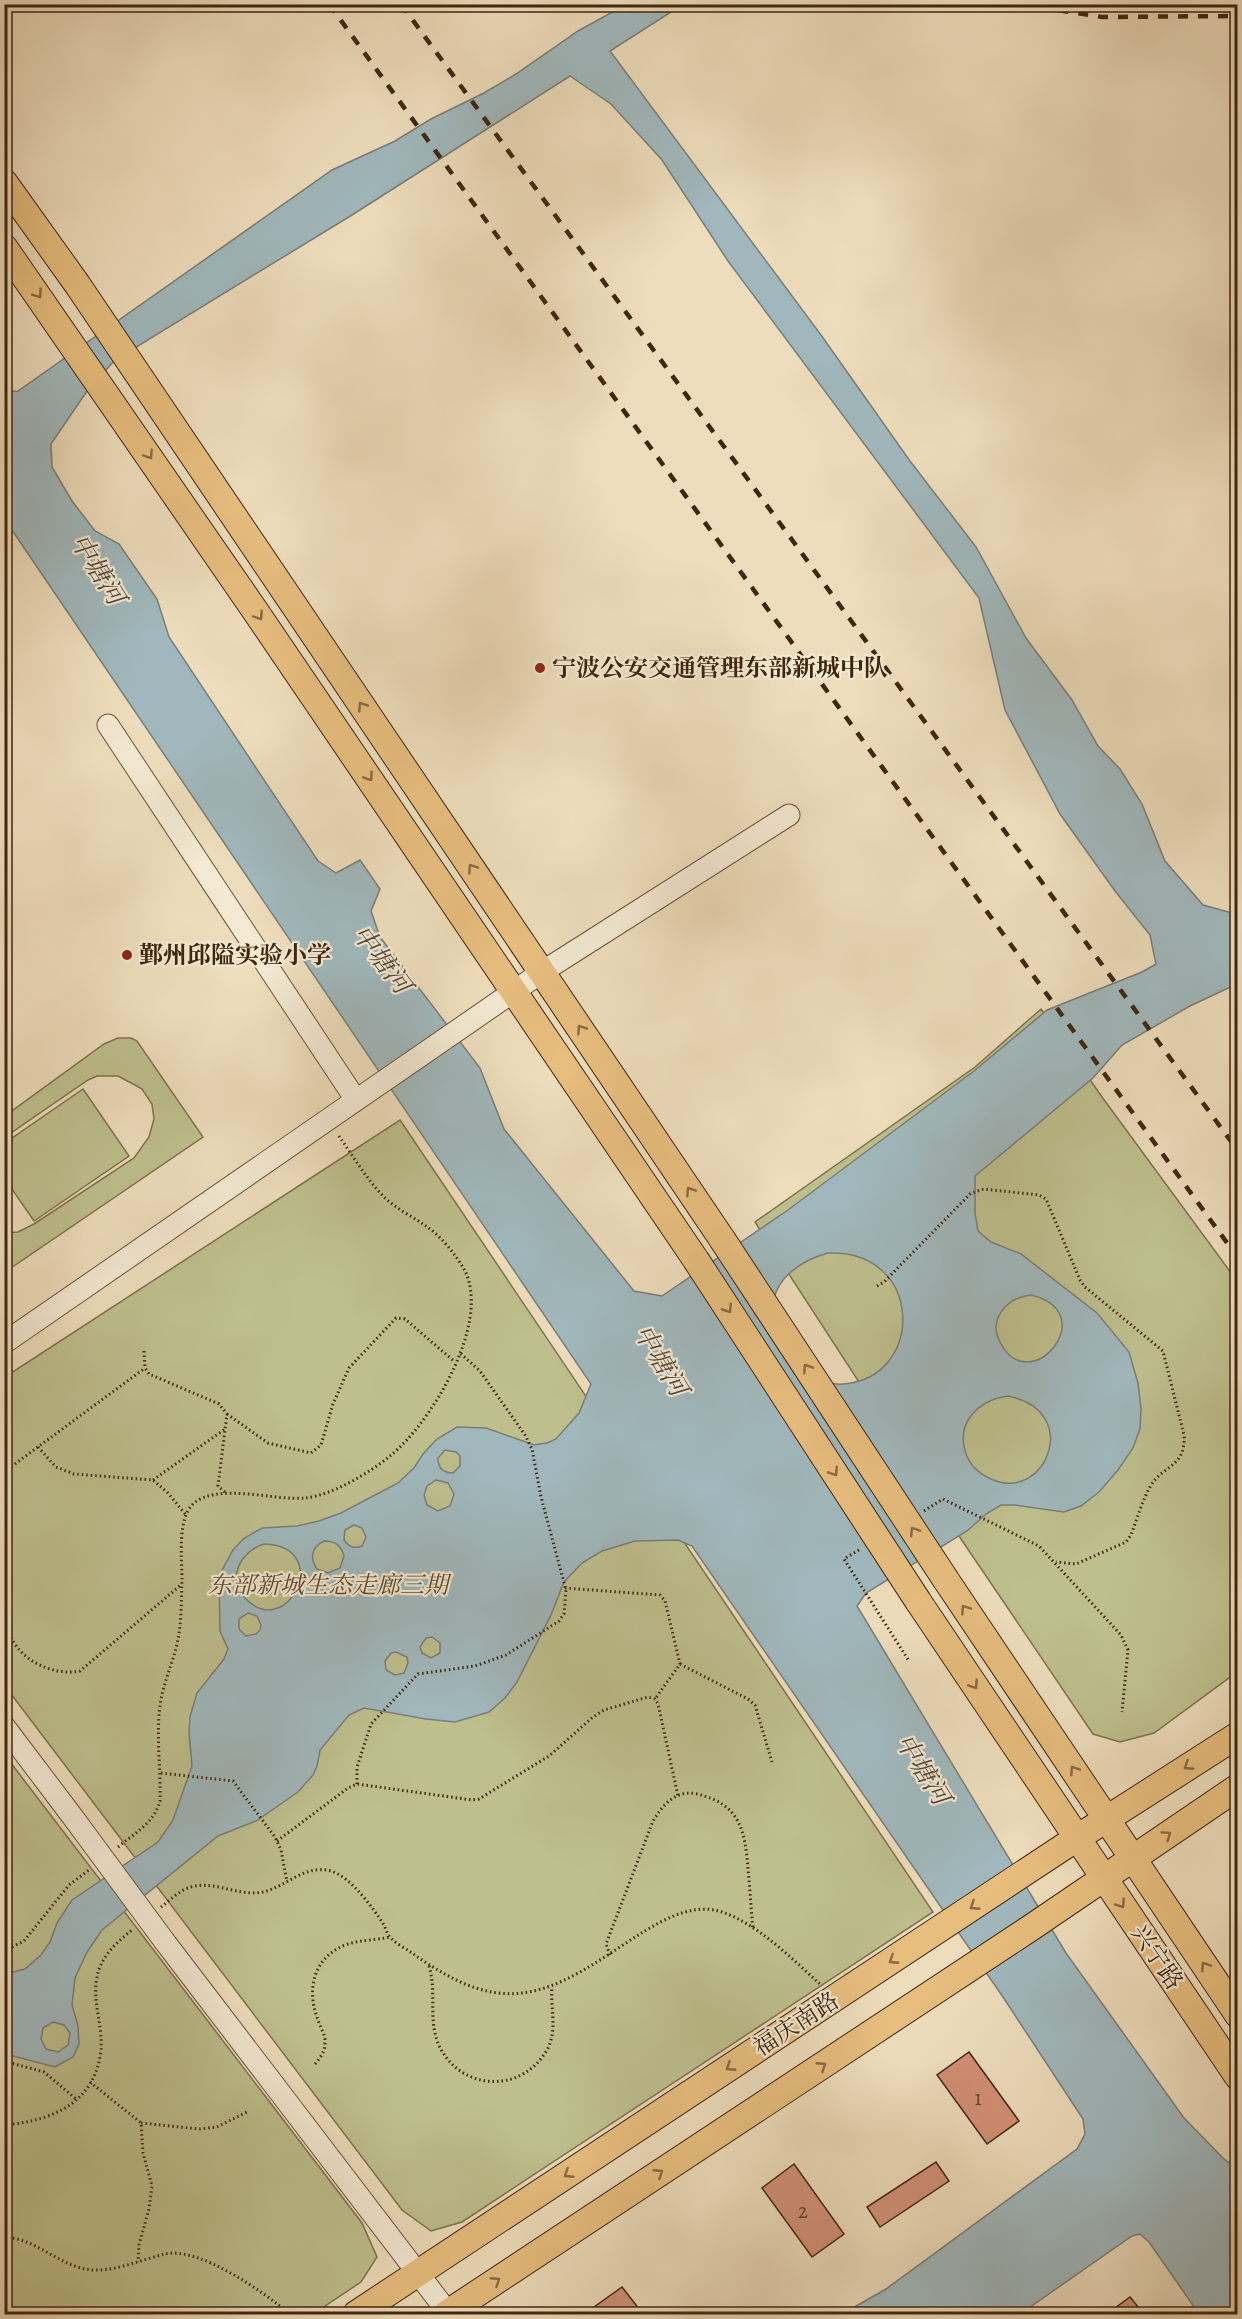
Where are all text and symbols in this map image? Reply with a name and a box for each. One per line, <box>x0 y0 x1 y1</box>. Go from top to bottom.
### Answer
one-way arrow <box>31 288 42 299</box>
one-way arrow <box>142 448 153 459</box>
water label: 中塘河 <box>62 527 135 615</box>
one-way arrow <box>252 609 263 620</box>
place label: 宁波公安交通管理东部新城中队 <box>552 652 888 684</box>
marker: 宁波公安交通管理东部新城中队 <box>533 661 547 675</box>
one-way arrow <box>358 702 369 713</box>
one-way arrow <box>361 771 372 782</box>
one-way arrow <box>468 863 479 874</box>
water label: 中塘河 <box>344 918 421 1004</box>
place label: 鄞州邱隘实验小学 <box>139 939 331 971</box>
marker: 鄞州邱隘实验小学 <box>120 948 134 962</box>
one-way arrow <box>577 1025 588 1036</box>
one-way arrow <box>686 1187 697 1198</box>
one-way arrow <box>721 1303 733 1313</box>
water label: 中塘河 <box>625 1318 698 1406</box>
one-way arrow <box>803 1364 814 1375</box>
one-way arrow <box>827 1466 838 1477</box>
one-way arrow <box>910 1527 921 1538</box>
park label: 东部新城生态走廊三期 <box>208 1569 452 1601</box>
one-way arrow <box>961 1604 972 1615</box>
one-way arrow <box>966 1679 978 1689</box>
water label: 中塘河 <box>887 1727 960 1815</box>
one-way arrow <box>1184 1759 1194 1771</box>
one-way arrow <box>1070 1766 1081 1777</box>
one-way arrow <box>1161 1831 1172 1842</box>
one-way arrow <box>1114 1897 1125 1908</box>
one-way arrow <box>970 1899 981 1910</box>
street label: 兴宁路 <box>1124 1918 1190 1996</box>
one-way arrow <box>889 1953 900 1964</box>
one-way arrow <box>1201 1961 1212 1972</box>
street label: 福庆南路 <box>747 1984 845 2064</box>
one-way arrow <box>726 2060 737 2071</box>
one-way arrow <box>815 2062 826 2073</box>
house number: 1 <box>974 2084 982 2112</box>
one-way arrow <box>563 2167 574 2178</box>
one-way arrow <box>653 2169 663 2181</box>
house number: 2 <box>798 2197 808 2225</box>
one-way arrow <box>490 2277 501 2288</box>

